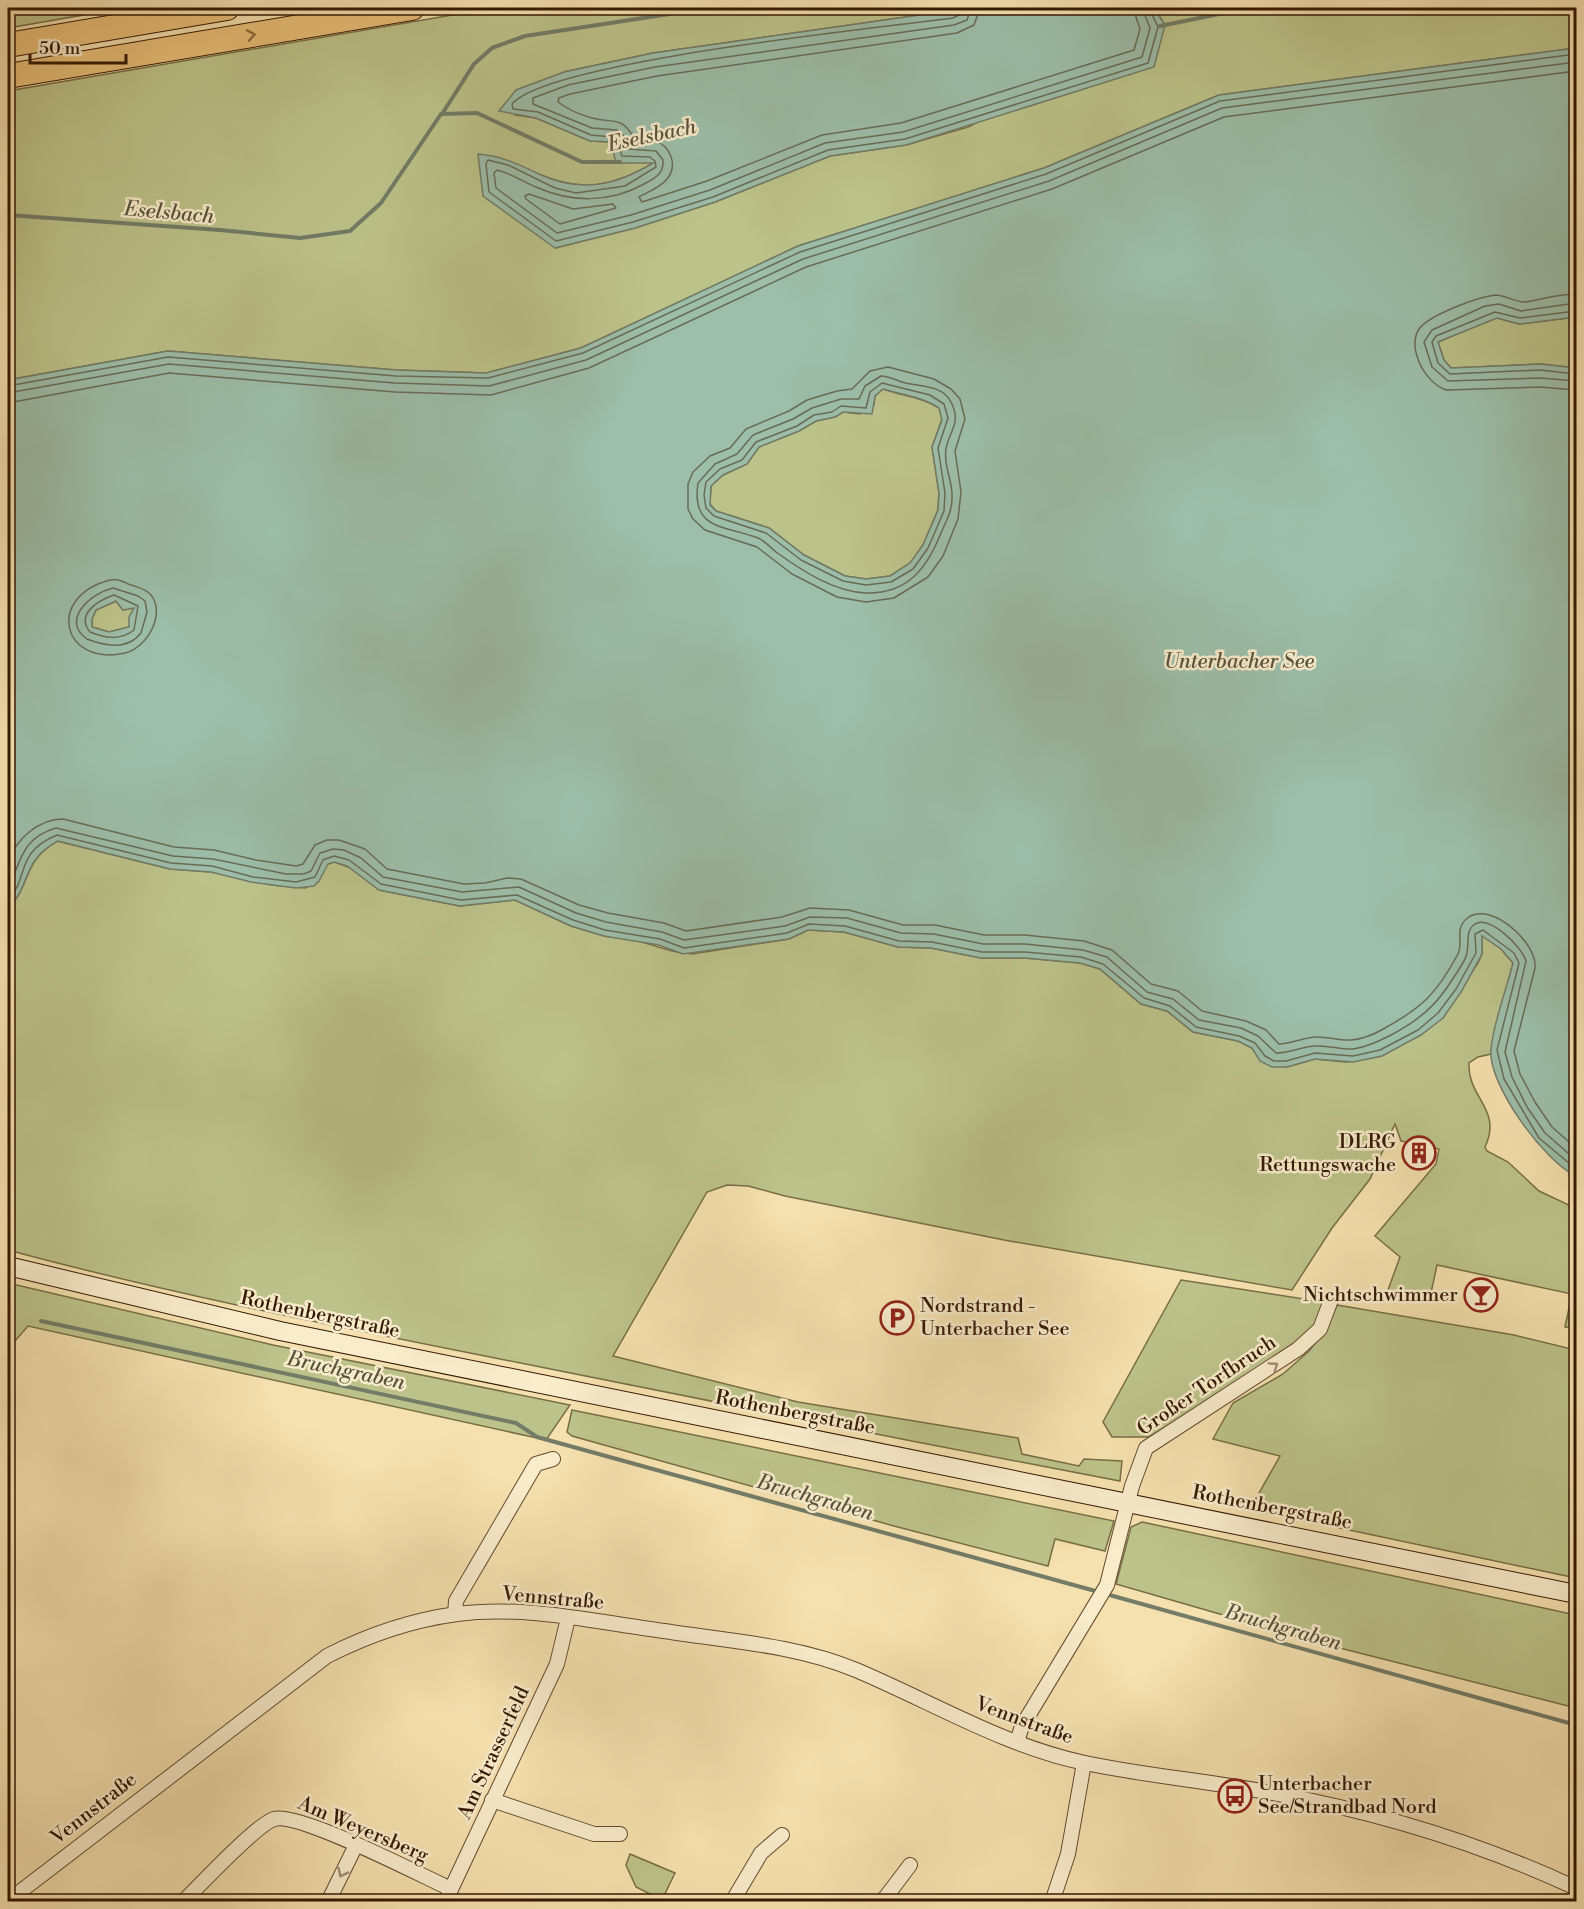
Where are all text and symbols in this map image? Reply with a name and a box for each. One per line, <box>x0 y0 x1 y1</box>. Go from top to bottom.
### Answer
scale bar <box>30 27 126 65</box>
one-way arrow <box>247 29 256 41</box>
text: 50 m <box>39 37 81 60</box>
water label: Eselsbach <box>604 114 699 158</box>
water label: Eselsbach <box>122 196 215 230</box>
water label: Unterbacher See <box>1164 649 1315 675</box>
place label: DLRG Rettungswache <box>1259 1130 1396 1178</box>
building icon: DLRG Rettungswache <box>1401 1135 1437 1171</box>
bar icon: Nichtschwimmer <box>1463 1277 1499 1313</box>
place label: Nichtschwimmer <box>1303 1283 1458 1308</box>
street label: Rothenbergstraße <box>238 1286 402 1344</box>
place label: Nordstrand - Unterbacher See <box>920 1294 1070 1342</box>
parking icon: Nordstrand - Unterbacher See <box>879 1300 915 1336</box>
street label: Großer Torfbruch <box>1133 1330 1281 1442</box>
water label: Bruchgraben <box>284 1346 408 1396</box>
one-way arrow <box>1267 1362 1278 1373</box>
street label: Rothenbergstraße <box>713 1385 877 1441</box>
water label: Bruchgraben <box>753 1469 876 1527</box>
street label: Rothenbergstraße <box>1190 1480 1354 1536</box>
street label: Vennstraße <box>500 1582 605 1616</box>
water label: Bruchgraben <box>1221 1599 1344 1657</box>
street label: Am Strasserfeld <box>452 1682 536 1824</box>
street label: Vennstraße <box>971 1691 1076 1750</box>
street label: Vennstraße <box>45 1768 142 1851</box>
place label: Unterbacher See/Strandbad Nord <box>1258 1772 1437 1820</box>
bus stop icon: Unterbacher See/Strandbad Nord <box>1217 1778 1253 1814</box>
street label: Am Weyersberg <box>293 1791 433 1869</box>
one-way arrow <box>337 1867 349 1878</box>

